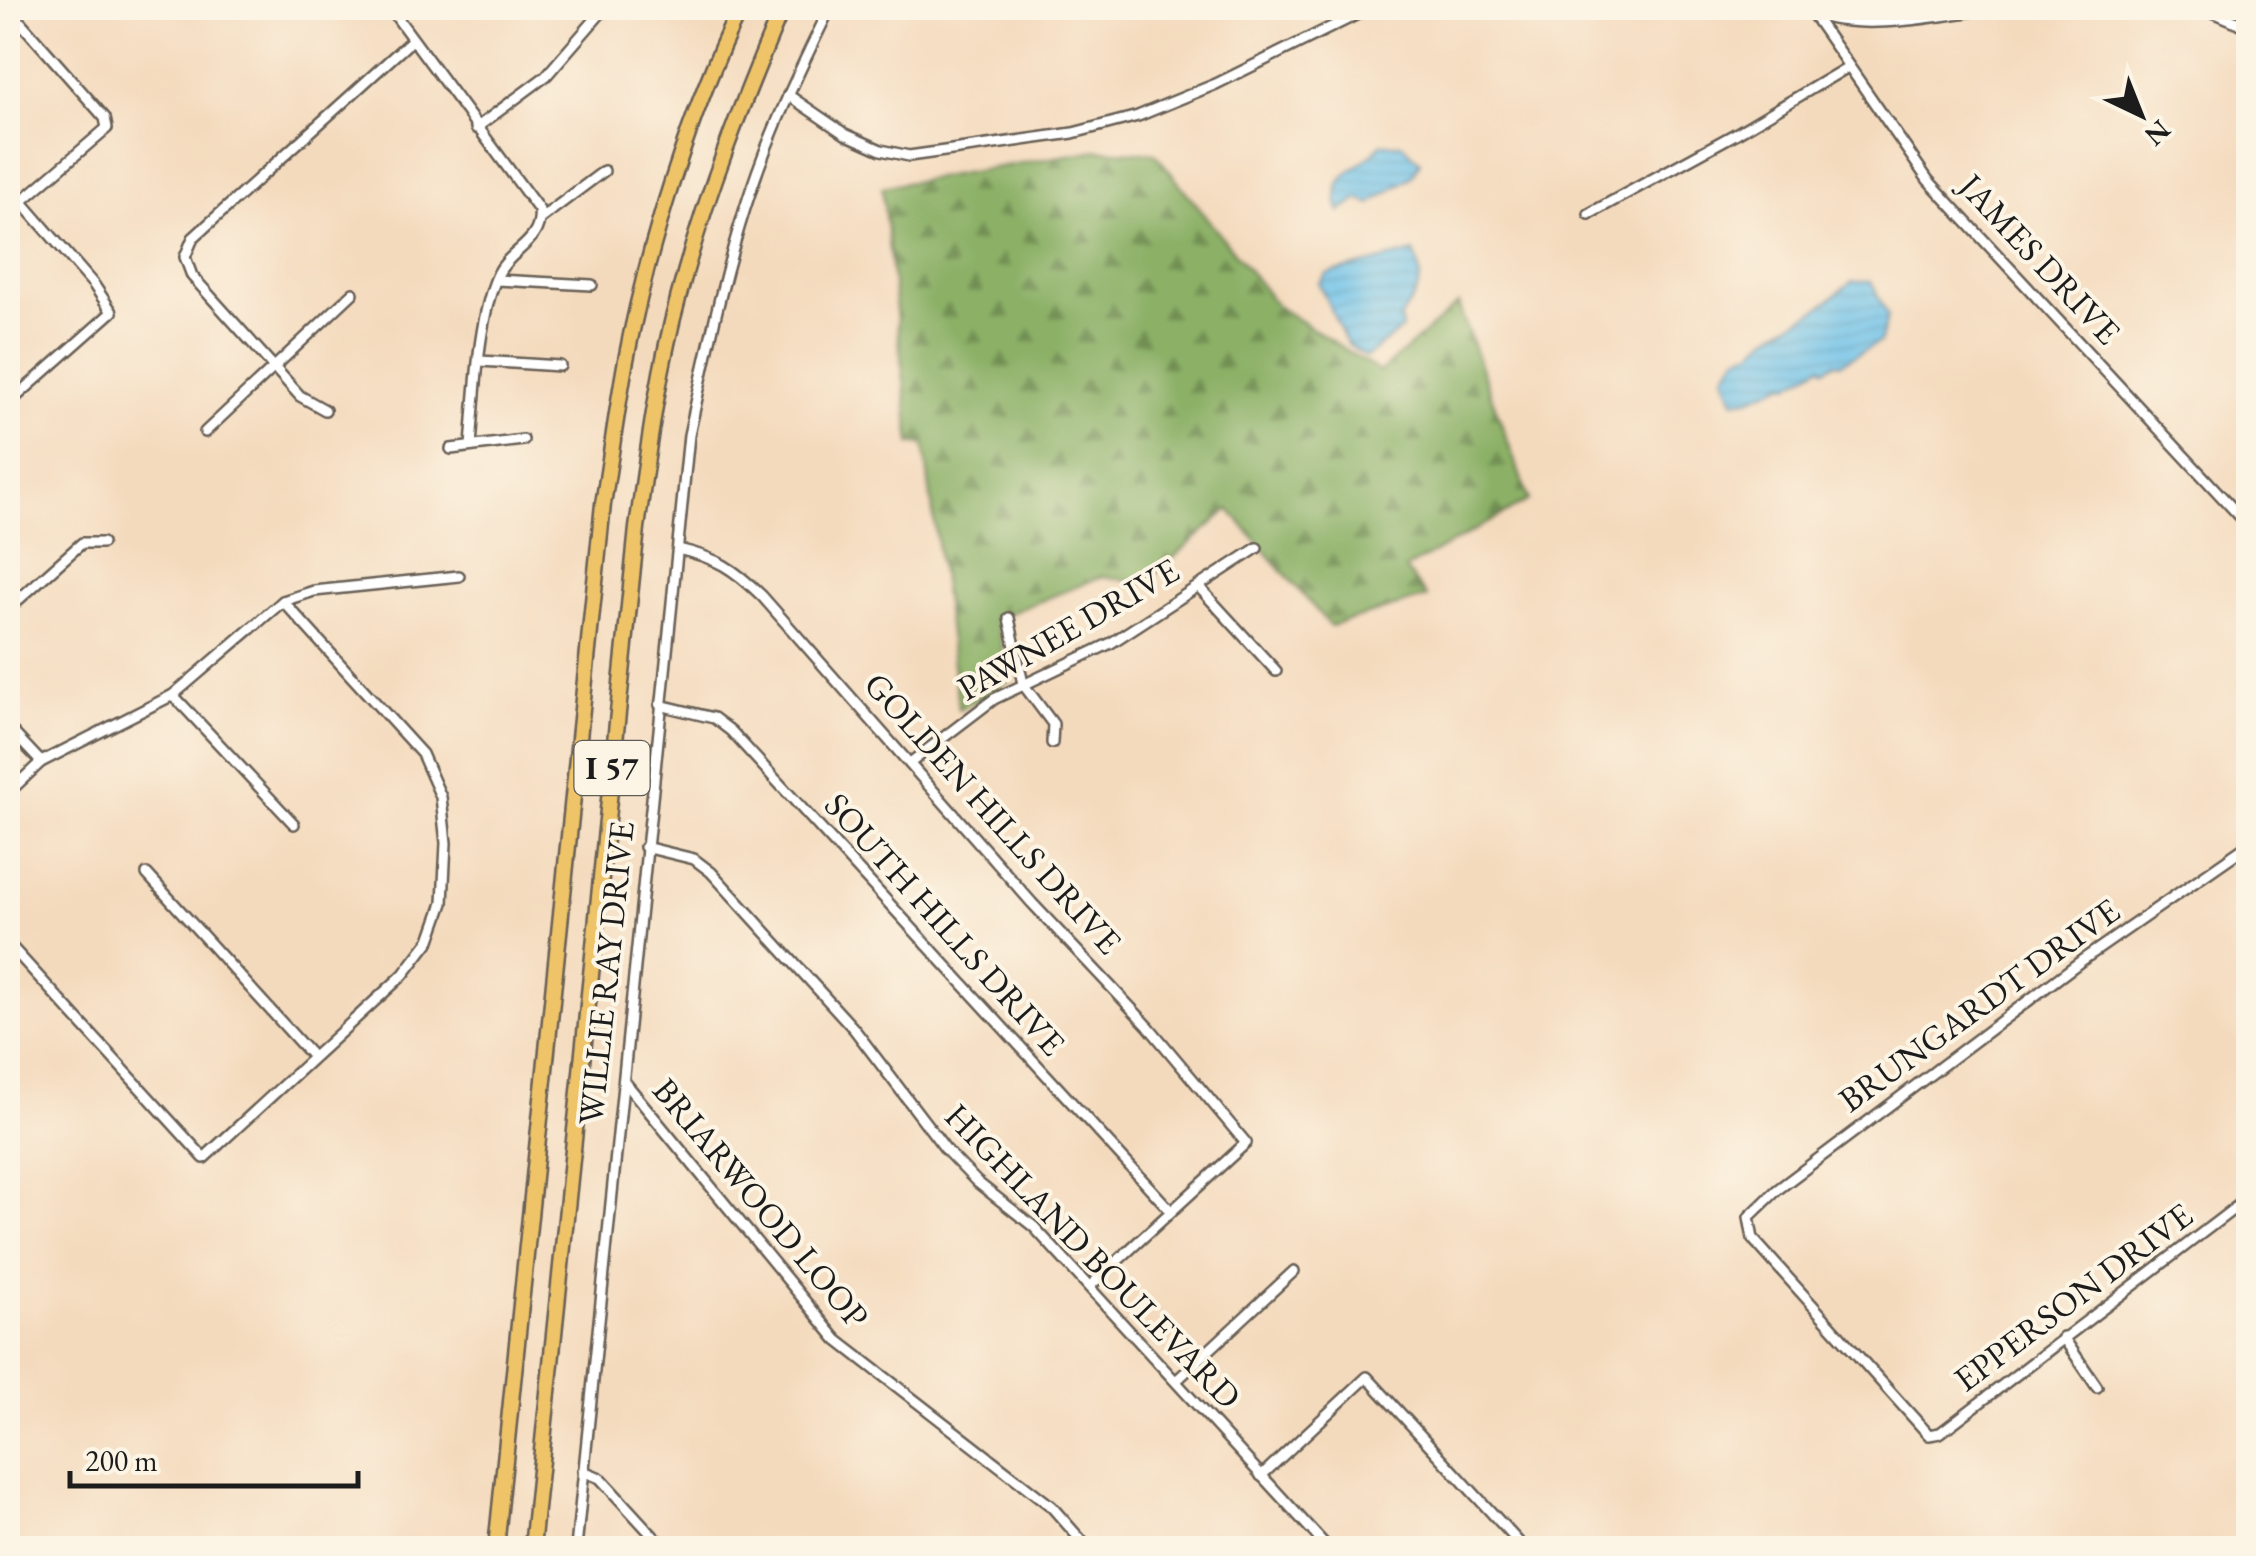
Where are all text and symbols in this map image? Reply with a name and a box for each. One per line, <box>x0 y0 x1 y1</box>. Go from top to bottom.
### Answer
north arrow <box>2091 65 2191 165</box>
text: N <box>2137 112 2179 154</box>
street label: JAMES DRIVE <box>1948 162 2131 353</box>
street label: PAWNEE DRIVE <box>949 547 1187 710</box>
street label: GOLDEN HILLS DRIVE <box>855 662 1132 963</box>
road number: I 57 <box>574 741 650 795</box>
street label: SOUTH HILLS DRIVE <box>815 783 1075 1065</box>
street label: WILLIE RAY DRIVE <box>567 819 644 1127</box>
street label: BRUNGARDT DRIVE <box>1829 888 2128 1122</box>
street label: BRIARWOOD LOOP <box>643 1068 879 1337</box>
street label: HIGHLAND BOULEVARD <box>936 1093 1251 1418</box>
street label: EPPERSON DRIVE <box>1944 1192 2201 1401</box>
scale bar <box>70 1426 358 1488</box>
text: 200 m <box>85 1441 158 1480</box>

